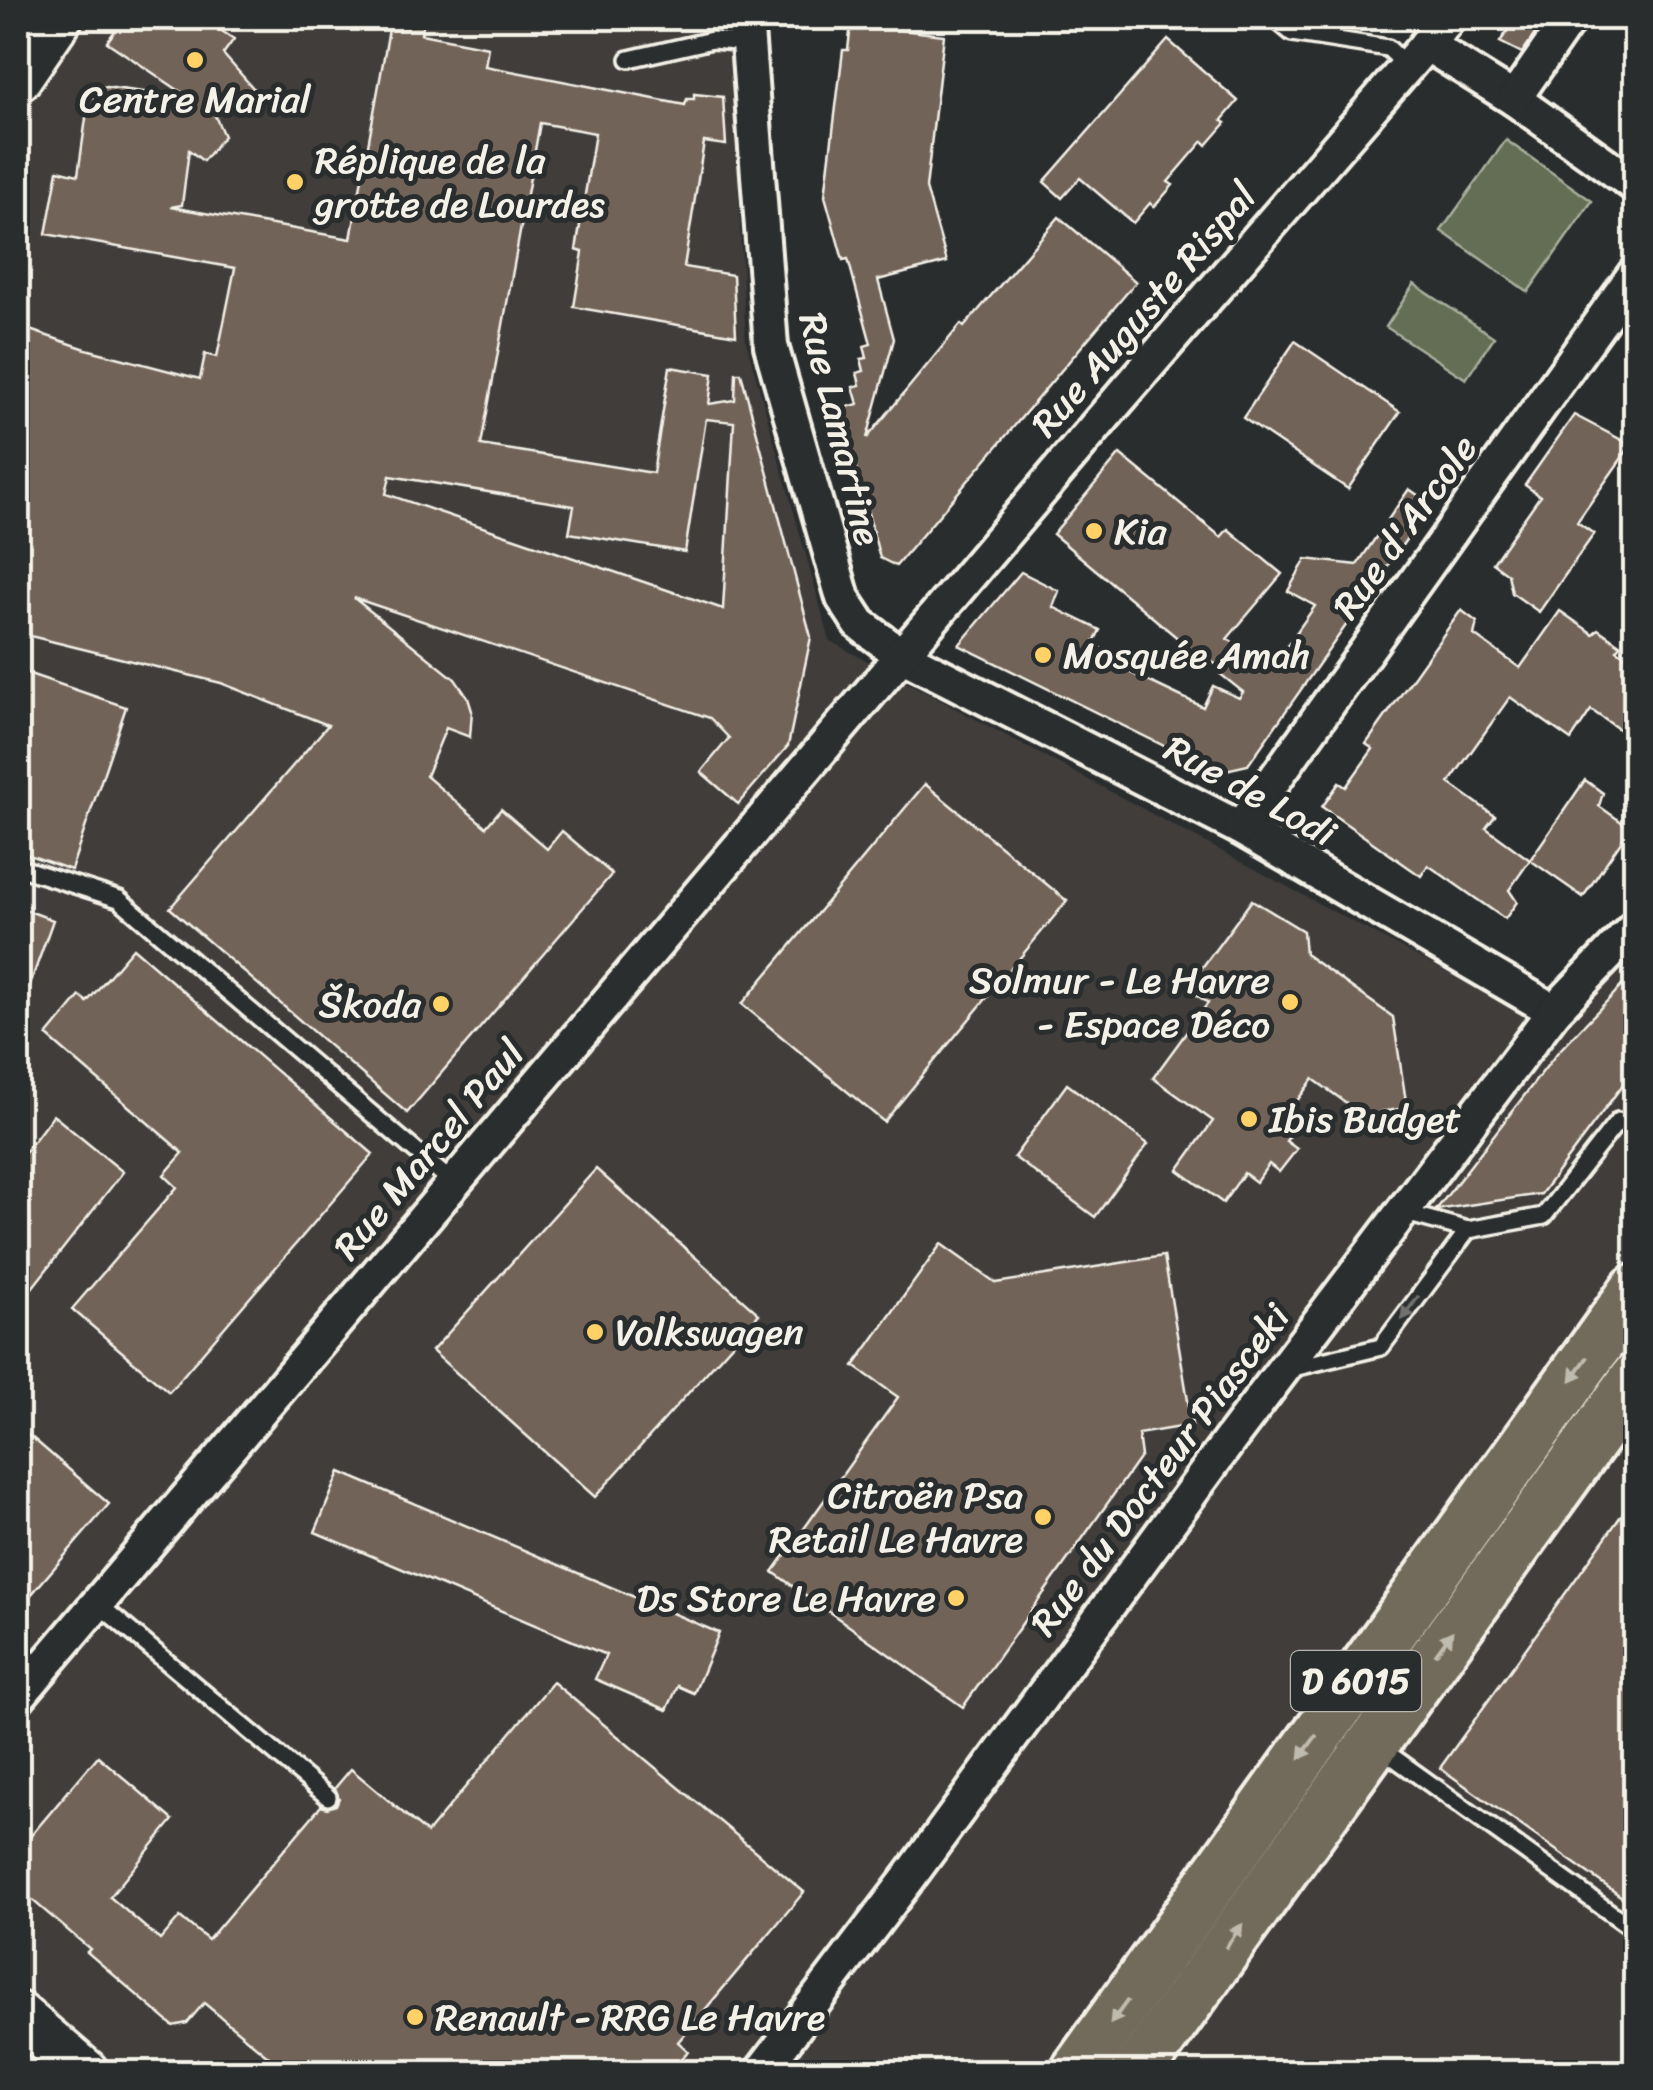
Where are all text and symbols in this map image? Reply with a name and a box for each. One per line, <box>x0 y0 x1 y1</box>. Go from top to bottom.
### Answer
marker: Centre Marial <box>184 49 206 71</box>
place label: Centre Marial <box>79 66 312 133</box>
place label: Réplique de la grotte de Lourdes <box>312 127 605 238</box>
street label: Rue Auguste Rispal <box>1013 166 1275 453</box>
marker: Réplique de la grotte de Lourdes <box>284 171 306 193</box>
street label: Rue Lamartine <box>779 305 901 553</box>
street label: Rue d'Arcole <box>1314 420 1496 634</box>
place label: Kia <box>1114 498 1168 565</box>
marker: Kia <box>1083 520 1105 542</box>
place label: Mosquée Amah <box>1063 622 1311 689</box>
marker: Mosquée Amah <box>1032 644 1054 666</box>
street label: Rue de Lodi <box>1151 716 1350 867</box>
place label: Solmur - Le Havre - Espace Déco <box>969 947 1270 1058</box>
place label: Škoda <box>319 971 422 1038</box>
marker: Solmur - Le Havre - Espace Déco <box>1279 991 1301 1013</box>
marker: Škoda <box>430 993 452 1015</box>
street label: Rue Marcel Paul <box>316 1023 543 1276</box>
place label: Ibis Budget <box>1268 1086 1461 1153</box>
marker: Ibis Budget <box>1238 1108 1260 1130</box>
street label: Rue du Docteur Piasceki <box>1012 1288 1309 1651</box>
one-way arrow <box>1400 1295 1420 1321</box>
place label: Volkswagen <box>615 1299 804 1366</box>
marker: Volkswagen <box>584 1321 606 1343</box>
one-way arrow <box>1570 1356 1589 1382</box>
place label: Citroën Psa Retail Le Havre <box>769 1462 1023 1573</box>
marker: Citroën Psa Retail Le Havre <box>1032 1506 1054 1528</box>
place label: Ds Store Le Havre <box>637 1565 936 1632</box>
marker: Ds Store Le Havre <box>945 1587 967 1609</box>
one-way arrow <box>1434 1630 1453 1656</box>
road number: D 6015 <box>1291 1651 1421 1711</box>
one-way arrow <box>1299 1734 1319 1761</box>
one-way arrow <box>1224 1923 1244 1949</box>
place label: Renault - RRG Le Havre <box>435 1984 825 2051</box>
one-way arrow <box>1110 1999 1130 2025</box>
marker: Renault - RRG Le Havre <box>404 2006 426 2028</box>

